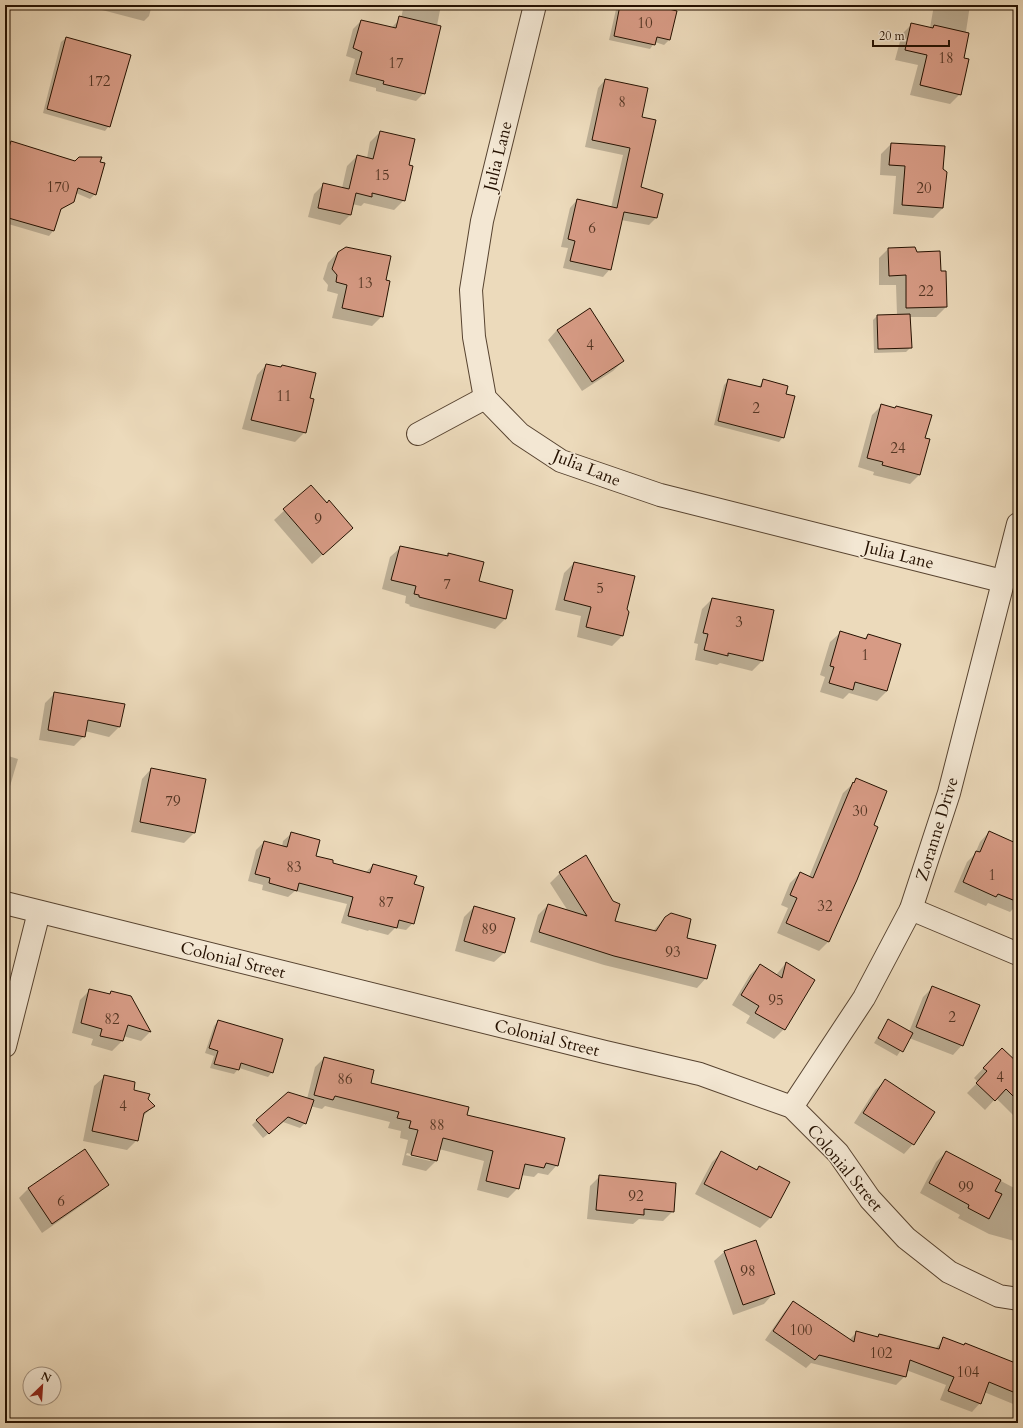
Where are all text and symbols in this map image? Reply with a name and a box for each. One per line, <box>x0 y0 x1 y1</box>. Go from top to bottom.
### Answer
house number: 10 <box>637 13 653 33</box>
scale bar <box>873 22 949 48</box>
text: 20 m <box>879 28 906 44</box>
house number: 18 <box>938 48 954 68</box>
house number: 17 <box>388 53 404 73</box>
house number: 172 <box>87 71 111 91</box>
house number: 8 <box>618 92 626 112</box>
street label: Julia Lane <box>478 119 518 196</box>
house number: 15 <box>374 165 390 185</box>
house number: 170 <box>46 177 70 197</box>
house number: 20 <box>916 178 932 198</box>
house number: 6 <box>588 218 596 238</box>
house number: 13 <box>357 273 373 293</box>
house number: 22 <box>918 281 934 301</box>
house number: 4 <box>586 335 594 355</box>
house number: 11 <box>276 386 292 406</box>
house number: 2 <box>752 398 760 418</box>
house number: 24 <box>890 438 906 458</box>
street label: Julia Lane <box>547 443 624 492</box>
house number: 9 <box>314 509 322 529</box>
street label: Julia Lane <box>859 535 936 575</box>
house number: 7 <box>443 574 451 594</box>
house number: 5 <box>596 578 604 598</box>
house number: 3 <box>735 612 743 632</box>
house number: 1 <box>861 645 869 665</box>
street label: Zoranne Drive <box>910 774 964 884</box>
house number: 79 <box>165 791 181 811</box>
house number: 30 <box>852 801 868 821</box>
house number: 83 <box>286 857 302 877</box>
house number: 1 <box>988 865 996 885</box>
house number: 87 <box>378 892 394 912</box>
house number: 32 <box>817 896 833 916</box>
house number: 89 <box>481 919 497 939</box>
street label: Colonial Street <box>178 936 288 984</box>
house number: 93 <box>665 942 681 962</box>
house number: 95 <box>768 990 784 1010</box>
house number: 2 <box>948 1007 956 1027</box>
house number: 82 <box>104 1009 120 1029</box>
street label: Colonial Street <box>492 1014 602 1062</box>
house number: 4 <box>996 1067 1004 1087</box>
house number: 86 <box>337 1069 353 1089</box>
house number: 4 <box>119 1096 127 1116</box>
house number: 88 <box>429 1115 445 1135</box>
street label: Colonial Street <box>802 1120 889 1217</box>
house number: 99 <box>958 1177 974 1197</box>
house number: 92 <box>628 1186 644 1206</box>
house number: 6 <box>57 1191 65 1211</box>
house number: 98 <box>740 1261 756 1281</box>
house number: 100 <box>789 1320 813 1340</box>
house number: 102 <box>869 1343 893 1363</box>
house number: 104 <box>956 1362 980 1382</box>
north arrow <box>22 1366 62 1406</box>
text: N <box>39 1369 54 1386</box>

